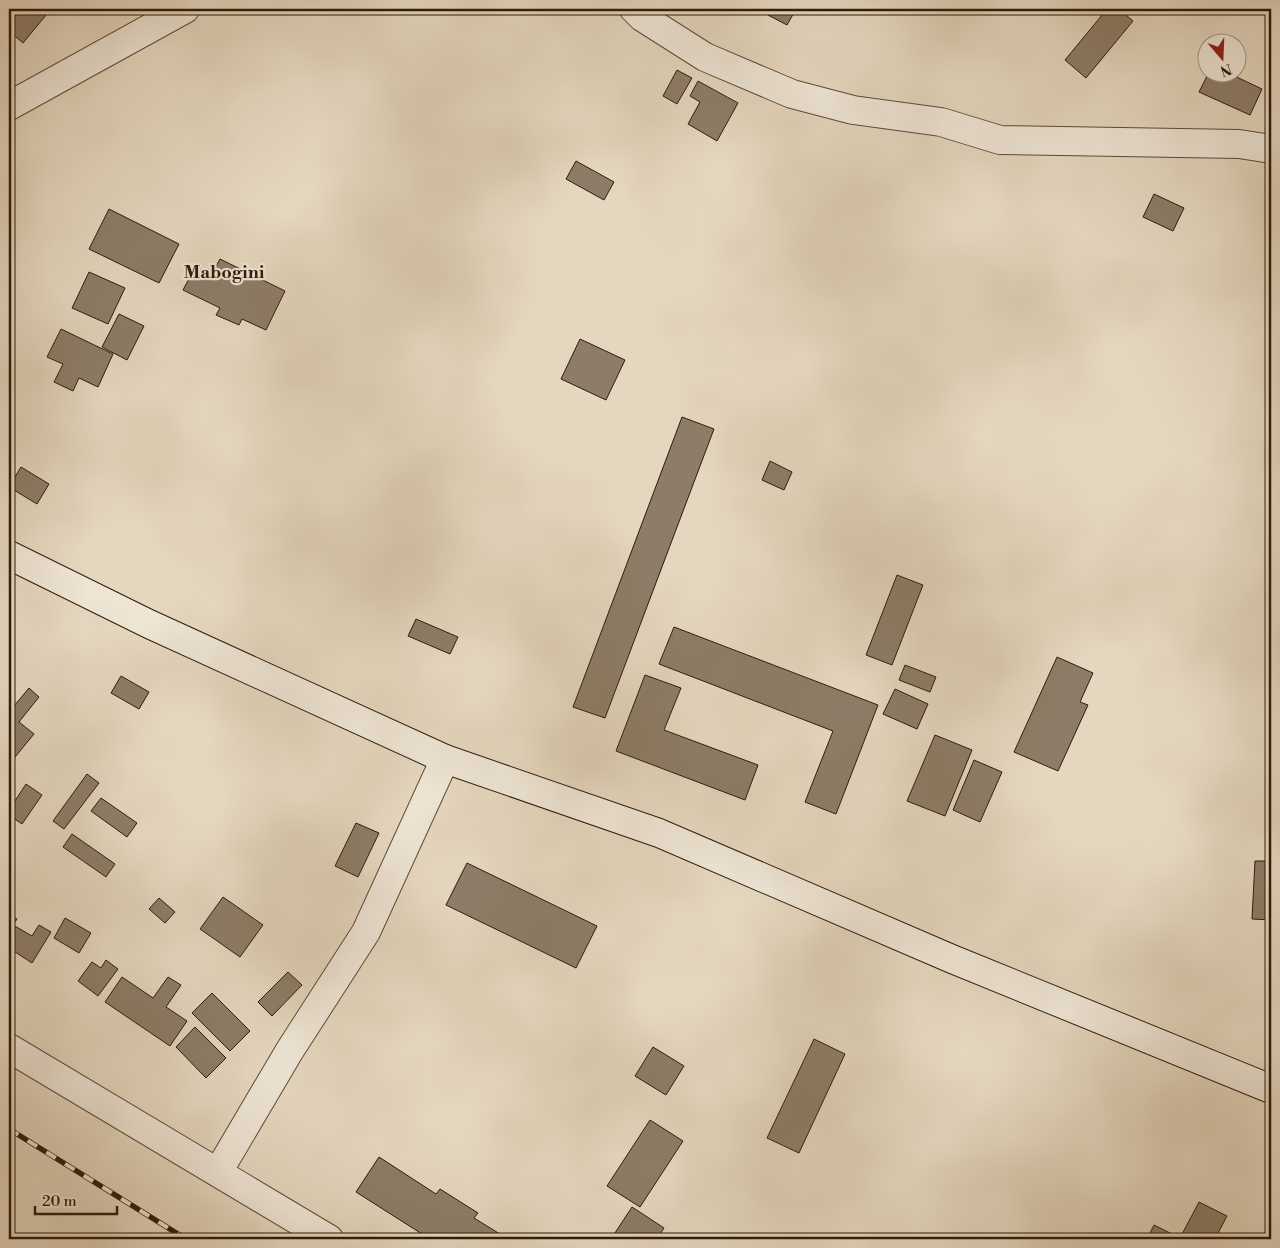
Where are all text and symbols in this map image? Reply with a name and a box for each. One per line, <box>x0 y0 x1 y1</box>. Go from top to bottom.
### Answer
north arrow <box>1198 32 1248 82</box>
text: N <box>1218 59 1234 80</box>
district label: Mabogini <box>183 261 265 284</box>
scale bar <box>35 1183 118 1215</box>
text: 20 m <box>42 1192 77 1211</box>

